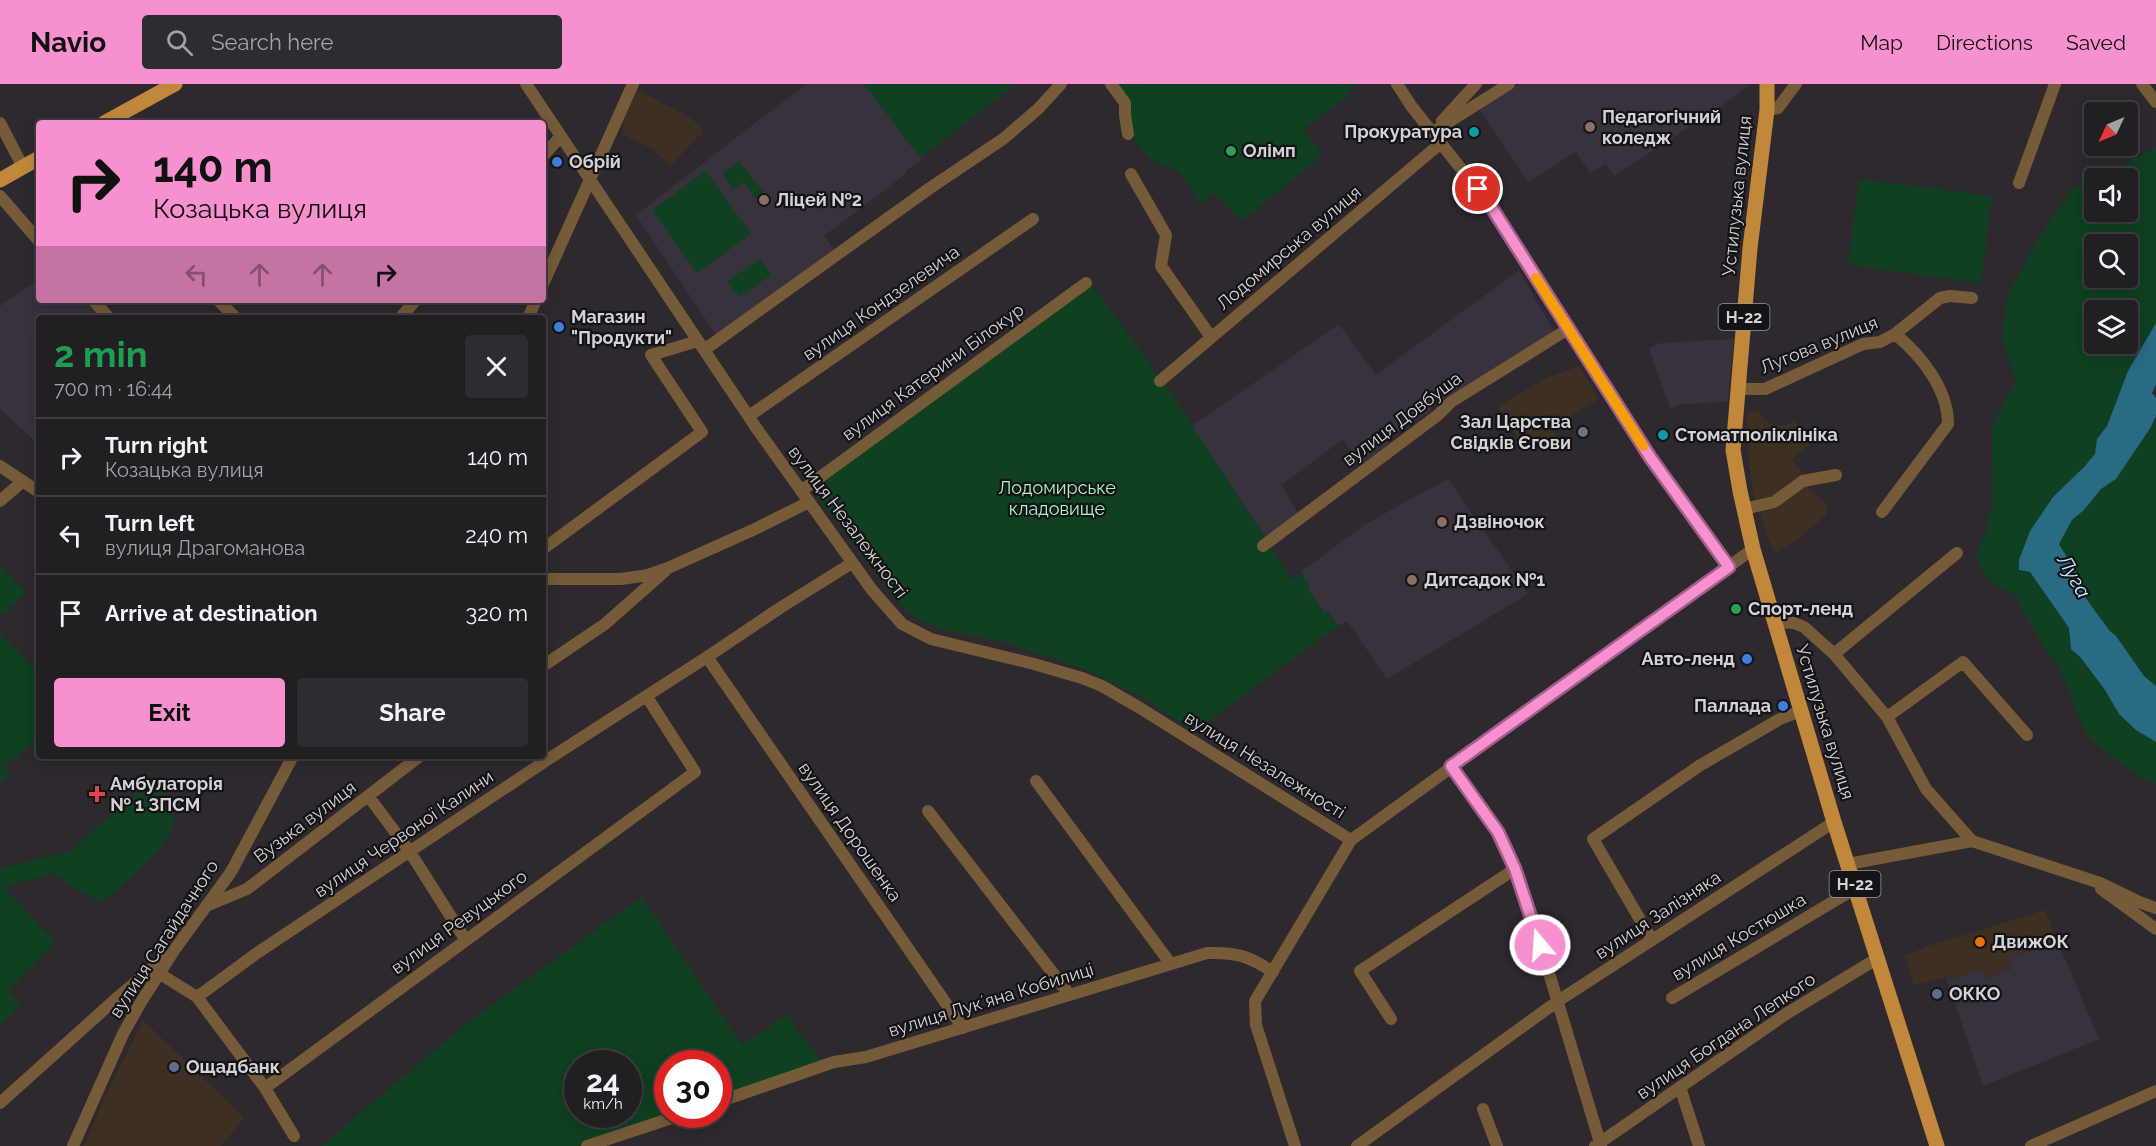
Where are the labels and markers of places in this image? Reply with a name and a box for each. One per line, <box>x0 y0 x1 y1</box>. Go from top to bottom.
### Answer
place label: Педагогічний коледж <box>1602 106 1721 148</box>
marker: Педагогічний коледж <box>1583 120 1597 134</box>
place label: Прокуратура <box>1344 121 1462 142</box>
marker: Прокуратура <box>1467 125 1481 139</box>
place label: Олімп <box>1243 140 1296 161</box>
marker: Олімп <box>1224 144 1238 158</box>
place label: Обрій <box>569 151 621 172</box>
marker: Обрій <box>550 155 564 169</box>
pin <box>1452 163 1503 214</box>
place label: Ліцей №2 <box>776 189 862 210</box>
marker: Ліцей №2 <box>757 193 771 207</box>
place label: Магазин "Продукти" <box>571 306 672 348</box>
marker: Магазин "Продукти" <box>552 320 566 334</box>
place label: Зал Царства Свідків Єгови <box>1450 411 1571 453</box>
place label: Стоматполіклініка <box>1675 424 1838 445</box>
marker: Зал Царства Свідків Єгови <box>1576 425 1590 439</box>
marker: Стоматполіклініка <box>1656 428 1670 442</box>
place label: Дзвіночок <box>1454 511 1545 532</box>
marker: Дзвіночок <box>1435 515 1449 529</box>
place label: Дитсадок №1 <box>1424 569 1545 590</box>
marker: Дитсадок №1 <box>1405 573 1419 587</box>
place label: Спорт-ленд <box>1748 598 1853 619</box>
marker: Спорт-ленд <box>1729 602 1743 616</box>
place label: Авто-ленд <box>1642 648 1735 669</box>
marker: Авто-ленд <box>1740 652 1754 666</box>
place label: Паллада <box>1694 695 1771 716</box>
marker: Паллада <box>1776 699 1790 713</box>
place label: Амбулаторія № 1 ЗПСМ <box>110 773 223 815</box>
marker: Амбулаторія № 1 ЗПСМ <box>88 785 106 803</box>
place label: ДвижОК <box>1992 931 2069 952</box>
marker: ДвижОК <box>1973 935 1987 949</box>
place label: ОККО <box>1949 983 2001 1004</box>
marker: ОККО <box>1930 987 1944 1001</box>
place label: Ощадбанк <box>186 1056 280 1077</box>
marker: Ощадбанк <box>167 1060 181 1074</box>

